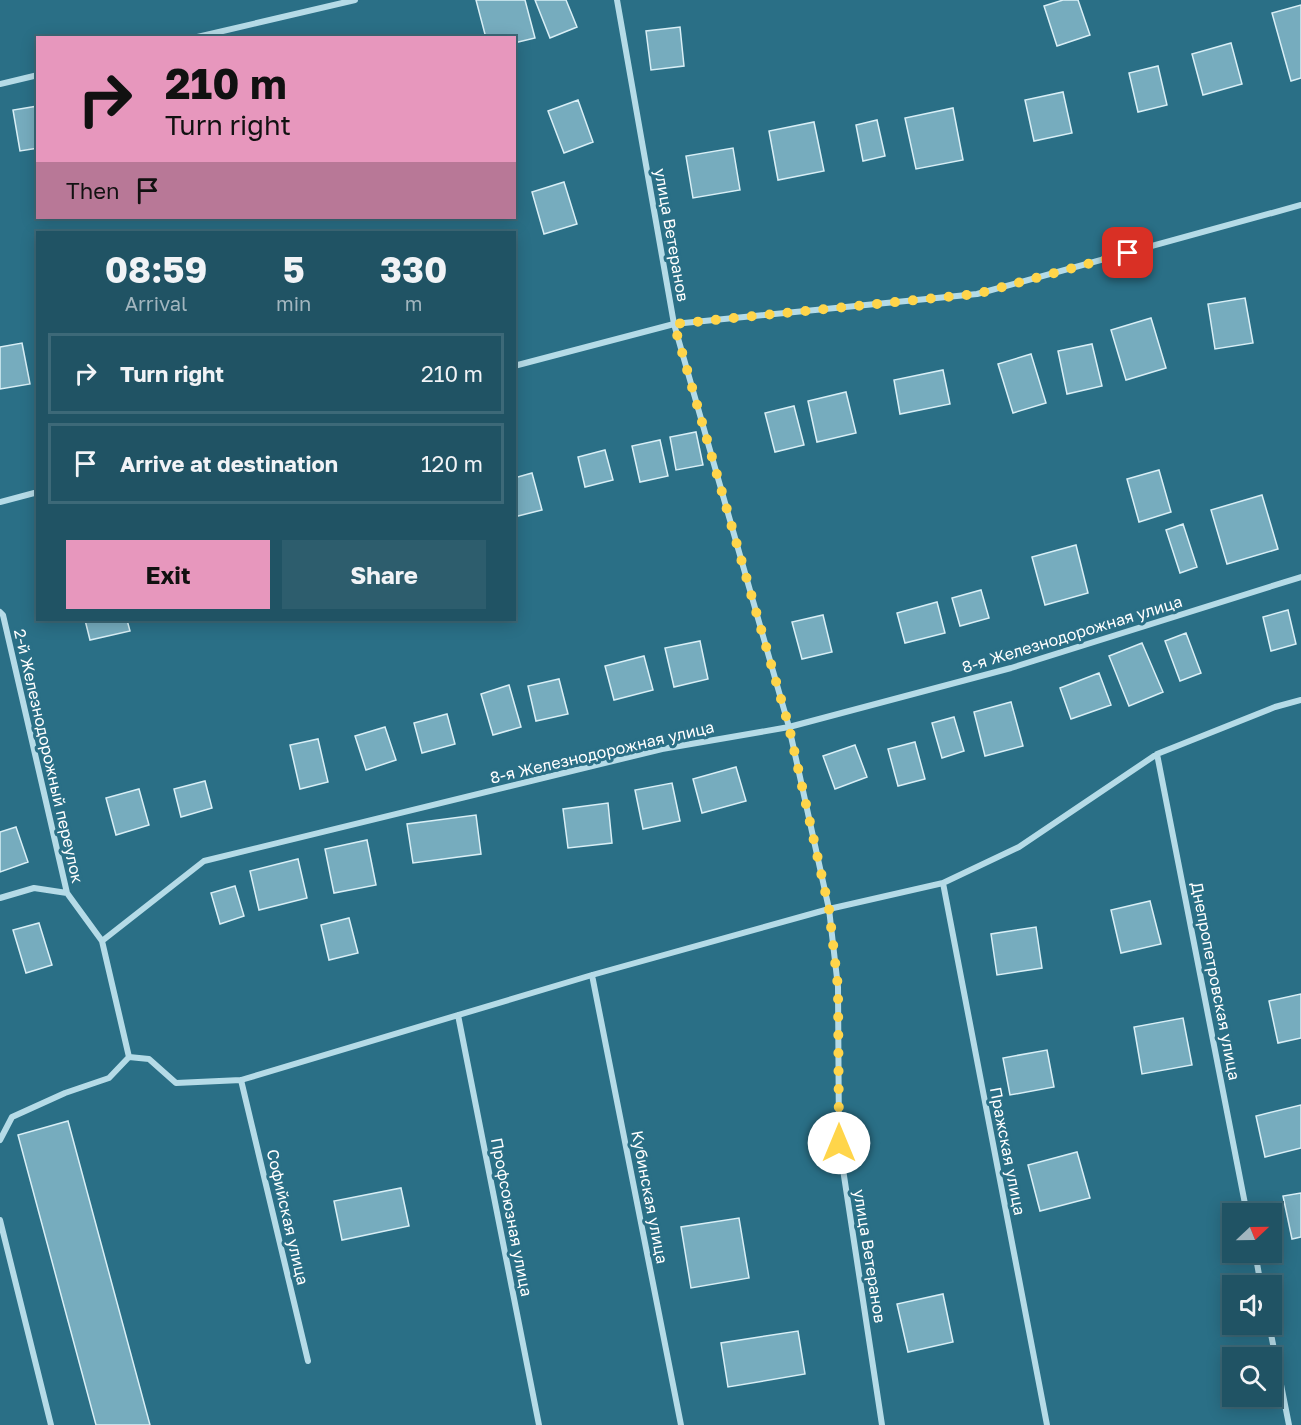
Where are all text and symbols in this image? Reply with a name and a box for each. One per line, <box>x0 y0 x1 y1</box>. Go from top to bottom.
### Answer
text: 210 m <box>165 58 287 108</box>
icon: right <box>66 60 144 138</box>
text: Turn right <box>165 109 291 141</box>
street label: улица Ветеранов <box>650 167 694 303</box>
icon: arrive <box>131 174 164 207</box>
text: Then <box>66 177 119 204</box>
pin <box>1102 227 1153 278</box>
icon: arrive <box>1111 236 1144 269</box>
text: 08:59 <box>105 248 207 291</box>
text: 5 <box>283 248 305 291</box>
text: 330 <box>380 248 447 291</box>
text: Arrival <box>125 291 187 315</box>
text: min <box>276 291 311 315</box>
text: m <box>405 291 423 315</box>
icon: right <box>69 357 102 390</box>
text: Turn right <box>120 360 224 387</box>
text: 210 m <box>421 360 483 387</box>
icon: arrive <box>69 447 102 480</box>
text: Arrive at destination <box>120 450 338 477</box>
text: 120 m <box>421 450 483 477</box>
button: Exit <box>66 540 270 609</box>
button: Share <box>282 540 486 609</box>
street label: 8-я Железнодорожная улица <box>959 591 1185 677</box>
street label: 2-й Железнодорожный переулок <box>10 627 88 885</box>
street label: 8-я Железнодорожная улица <box>488 716 716 788</box>
street label: Днепропетровская улица <box>1187 880 1245 1082</box>
street label: Пражская улица <box>986 1085 1030 1217</box>
position arrow <box>807 1111 871 1175</box>
street label: Кубинская улица <box>627 1129 673 1265</box>
street label: Профсоюзная улица <box>487 1136 537 1298</box>
street label: Софийская улица <box>263 1147 313 1287</box>
street label: улица Ветеранов <box>850 1188 890 1324</box>
north arrow <box>1222 1203 1282 1263</box>
map controls <box>1222 1203 1282 1407</box>
button: sound <box>1222 1275 1282 1335</box>
button: search <box>1222 1347 1282 1407</box>

